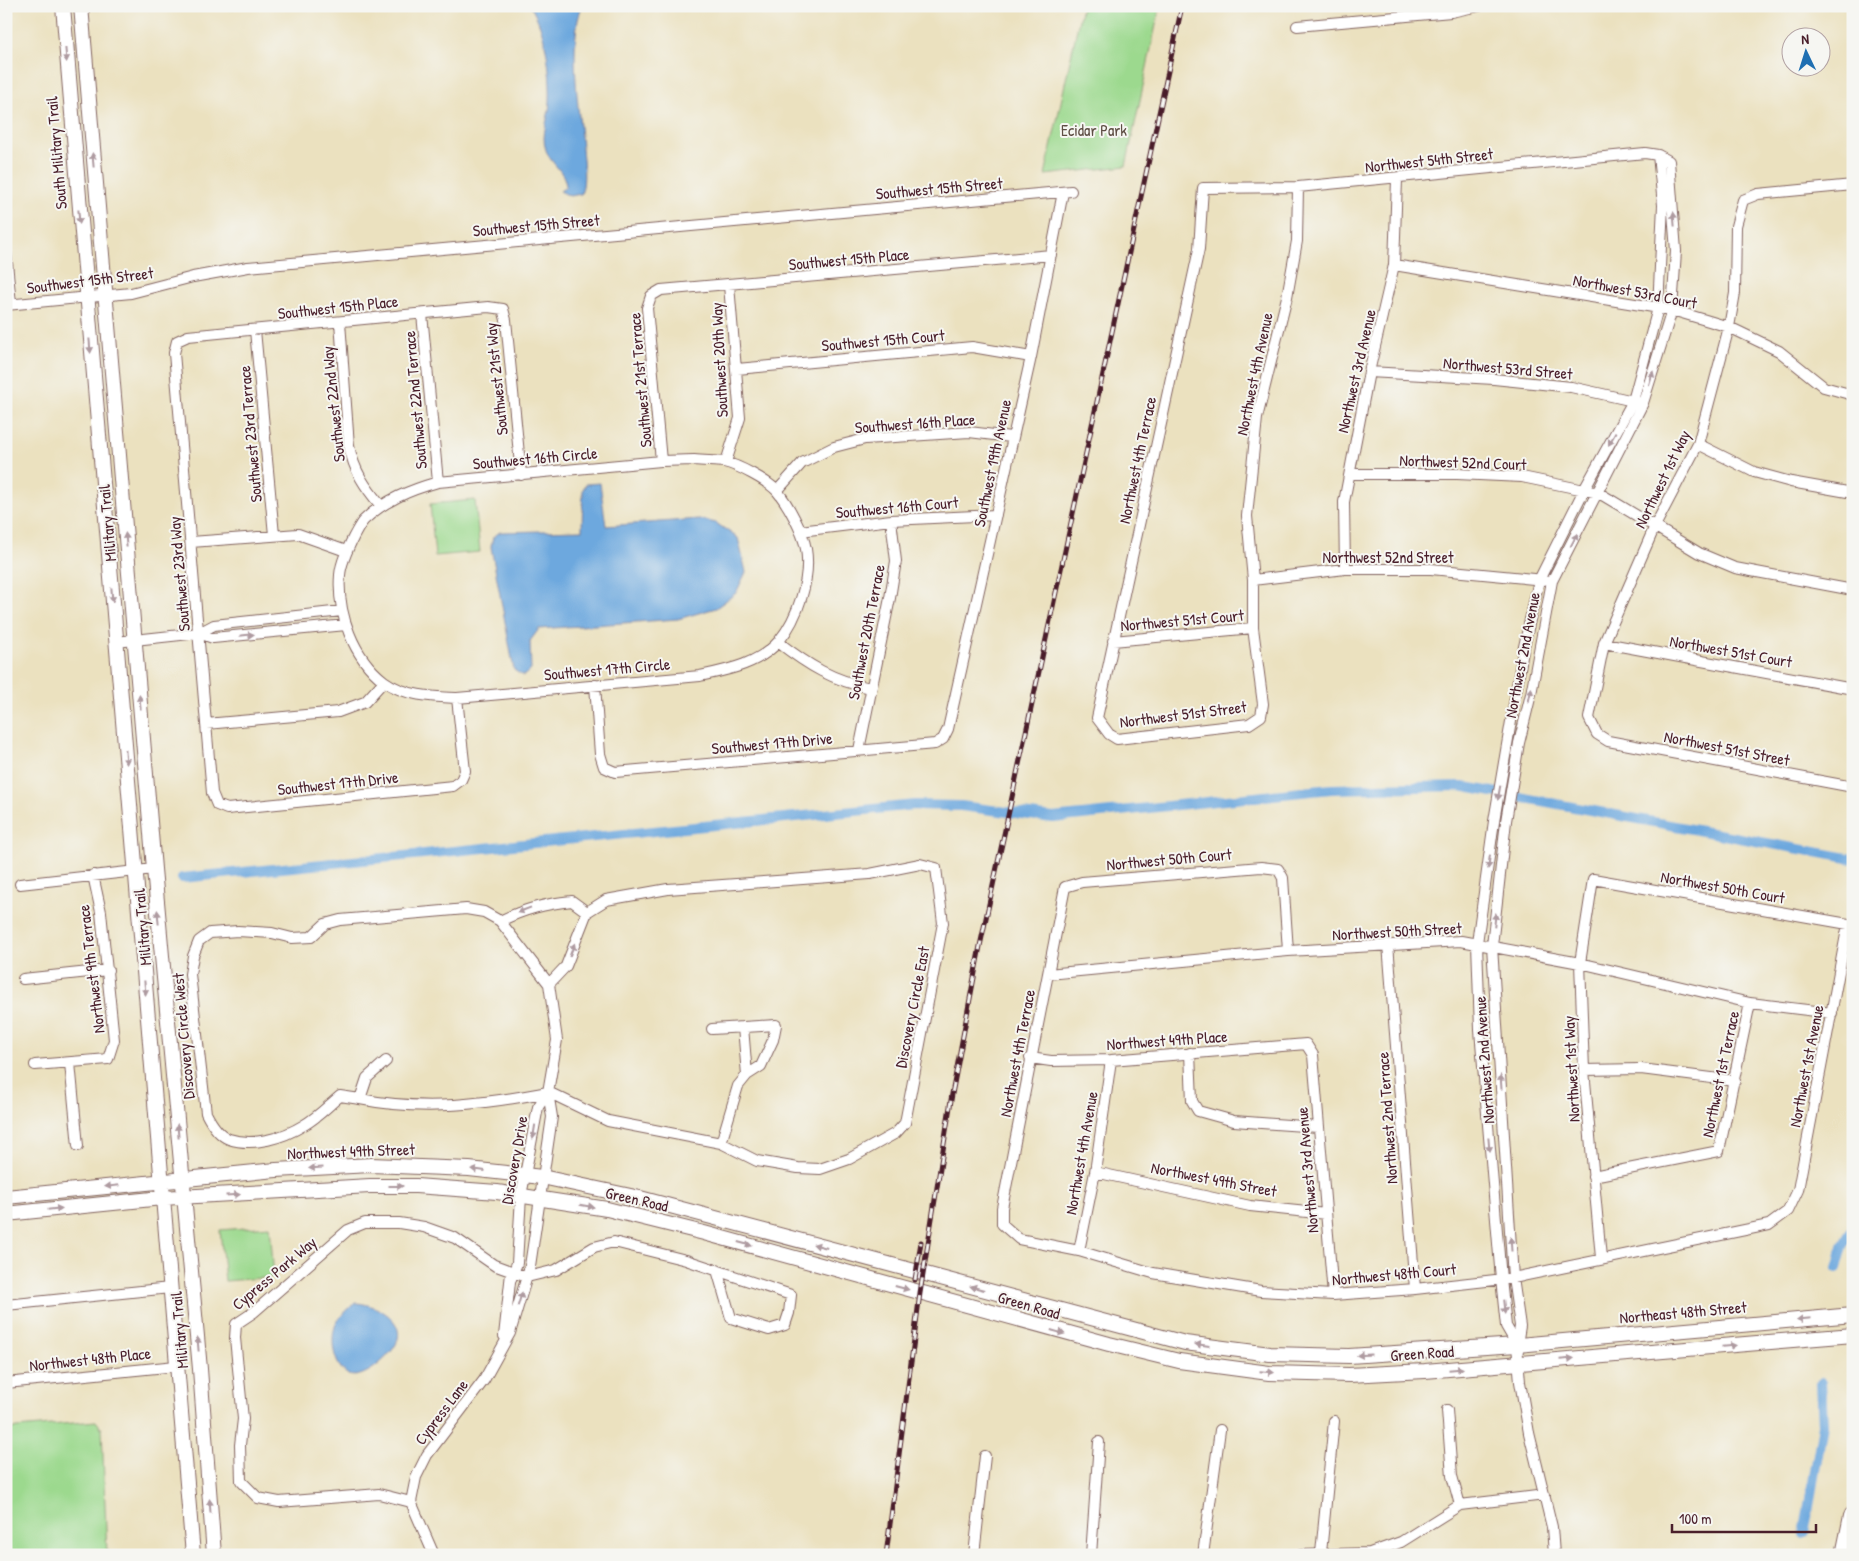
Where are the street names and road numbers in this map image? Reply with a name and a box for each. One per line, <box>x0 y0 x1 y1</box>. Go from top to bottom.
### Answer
street label: South Military Trail <box>40 95 72 210</box>
street label: Northwest 54th Street <box>1364 142 1494 178</box>
street label: Southwest 15th Street <box>875 171 1004 205</box>
street label: Southwest 15th Street <box>472 208 601 242</box>
street label: Southwest 15th Place <box>788 243 911 275</box>
street label: Southwest 15th Street <box>26 261 155 299</box>
street label: Northwest 53rd Court <box>1571 268 1699 314</box>
street label: Southwest 15th Place <box>277 290 400 324</box>
street label: Southwest 20th Way <box>705 302 733 418</box>
street label: Northwest 3rd Avenue <box>1331 306 1381 435</box>
street label: Northwest 4th Avenue <box>1230 310 1278 437</box>
street label: Southwest 21st Terrace <box>623 311 657 448</box>
street label: Southwest 21st Way <box>479 321 513 436</box>
street label: Southwest 15th Court <box>821 324 946 356</box>
street label: Southwest 22nd Terrace <box>398 329 432 470</box>
street label: Southwest 22nd Way <box>316 345 350 463</box>
street label: Northwest 53rd Street <box>1442 351 1574 385</box>
street label: Southwest 23rd Terrace <box>233 364 267 503</box>
street label: Northwest 4th Terrace <box>1113 394 1161 526</box>
street label: Southwest 19th Avenue <box>968 397 1016 529</box>
street label: Southwest 16th Place <box>854 408 976 438</box>
street label: Northwest 1st Way <box>1629 426 1695 532</box>
street label: Southwest 16th Circle <box>472 442 599 474</box>
street label: Northwest 52nd Court <box>1399 449 1527 475</box>
street label: Military Trail <box>93 483 121 562</box>
street label: Southwest 16th Court <box>835 491 960 523</box>
street label: Southwest 23rd Way <box>163 515 195 632</box>
street label: Northwest 52nd Street <box>1322 546 1454 568</box>
street label: Southwest 20th Terrace <box>842 562 890 701</box>
street label: Northwest 2nd Avenue <box>1499 590 1545 720</box>
street label: Northwest 51st Court <box>1119 604 1245 636</box>
street label: Northwest 51st Court <box>1668 629 1794 673</box>
street label: Southwest 17th Circle <box>543 652 672 685</box>
street label: Northwest 51st Street <box>1118 695 1248 733</box>
street label: Northwest 51st Street <box>1662 725 1792 771</box>
street label: Southwest 17th Drive <box>711 727 834 759</box>
street label: Southwest 17th Drive <box>277 766 400 800</box>
street label: Northwest 50th Court <box>1105 843 1233 875</box>
street label: Northwest 50th Court <box>1659 865 1787 909</box>
street label: Military Trail <box>128 887 156 966</box>
street label: Northwest 9th Terrace <box>72 903 110 1034</box>
street label: Northwest 50th Street <box>1332 917 1463 945</box>
street label: Discovery Circle East <box>889 944 935 1070</box>
street label: Discovery Circle West <box>166 972 199 1100</box>
street label: Northwest 4th Terrace <box>994 987 1040 1119</box>
street label: Northwest 2nd Avenue <box>1469 995 1499 1124</box>
street label: Northwest 1st Avenue <box>1783 1002 1829 1129</box>
street label: Northwest 1st Terrace <box>1696 1008 1744 1139</box>
street label: Northwest 1st Way <box>1557 1015 1585 1123</box>
street label: Northwest 49th Place <box>1106 1025 1229 1055</box>
street label: Northwest 2nd Terrace <box>1371 1051 1403 1185</box>
street label: Northwest 4th Avenue <box>1059 1089 1103 1216</box>
street label: Northwest 3rd Avenue <box>1290 1106 1323 1234</box>
street label: Discovery Drive <box>495 1113 533 1206</box>
street label: Northwest 49th Street <box>287 1138 416 1164</box>
street label: Northwest 49th Street <box>1149 1156 1279 1202</box>
street label: Green Road <box>603 1181 671 1217</box>
street label: Cypress Park Way <box>227 1231 321 1315</box>
street label: Northwest 48th Court <box>1331 1258 1458 1290</box>
street label: Green Road <box>995 1286 1063 1324</box>
street label: Military Trail <box>165 1290 193 1369</box>
street label: Northeast 48th Street <box>1619 1295 1748 1329</box>
street label: Green Road <box>1389 1340 1455 1366</box>
street label: Northwest 48th Place <box>28 1342 152 1376</box>
street label: Cypress Lane <box>409 1374 473 1449</box>

